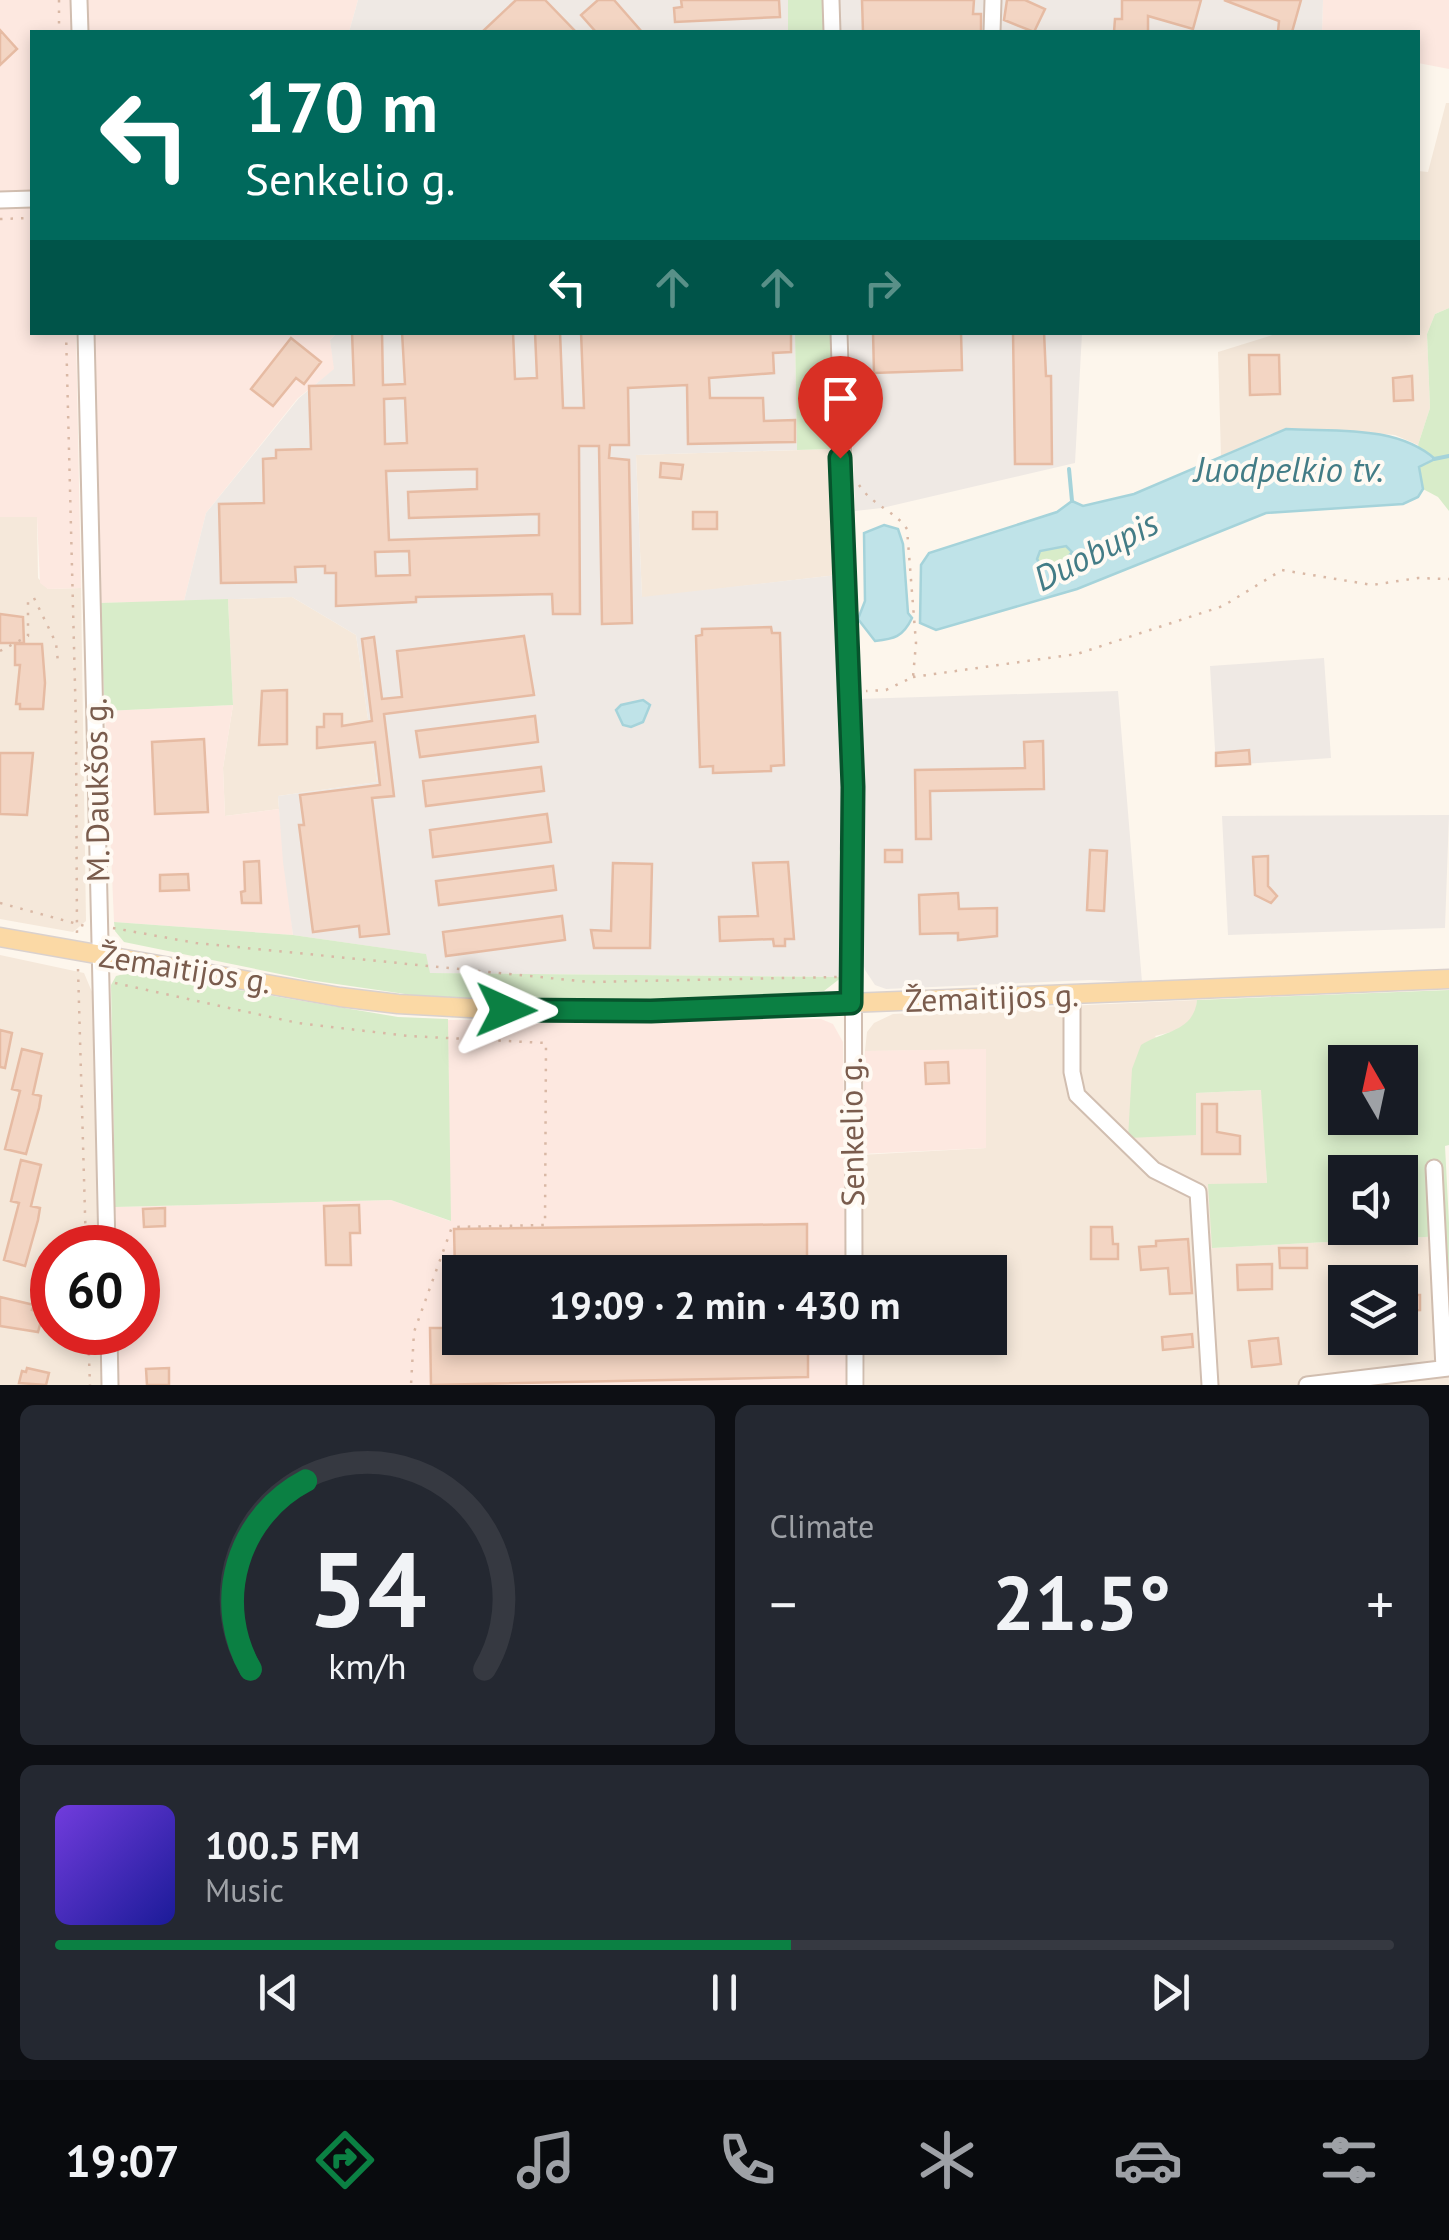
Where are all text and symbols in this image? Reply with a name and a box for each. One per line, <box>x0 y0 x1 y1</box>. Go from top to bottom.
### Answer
text: 170 m <box>245 61 438 151</box>
icon: left <box>80 70 210 200</box>
text: Senkelio g. <box>245 149 455 207</box>
icon: left <box>540 260 595 315</box>
icon: ahead <box>645 260 700 315</box>
icon: ahead <box>750 260 805 315</box>
icon: right <box>855 260 910 315</box>
pin <box>798 356 883 459</box>
icon: arrive <box>813 371 868 426</box>
water label: Juodpelkio tv. <box>1191 446 1384 492</box>
water label: Duobupis <box>1025 499 1166 601</box>
street label: M. Daukšos g. <box>73 698 119 883</box>
street label: Žemaitijos g. <box>96 934 274 1002</box>
position arrow <box>454 958 558 1062</box>
street label: Žemaitijos g. <box>904 973 1079 1021</box>
north arrow <box>1328 1045 1418 1135</box>
map controls <box>1328 1045 1418 1355</box>
street label: Senkelio g. <box>829 1057 873 1207</box>
button: sound <box>1328 1155 1418 1245</box>
speed limit sign: 60 <box>30 1225 160 1355</box>
button: layers <box>1328 1265 1418 1355</box>
text: 19:09 · 2 min · 430 m <box>549 1280 900 1329</box>
text: Climate <box>770 1505 874 1547</box>
text: 54 <box>308 1521 426 1656</box>
text: 21.5° <box>992 1554 1171 1651</box>
text: − <box>770 1568 797 1639</box>
text: + <box>1366 1568 1394 1639</box>
text: km/h <box>328 1643 406 1689</box>
text: 100.5 FM <box>205 1820 360 1869</box>
text: Music <box>205 1869 284 1911</box>
icon: previous <box>251 1965 306 2020</box>
icon: pause <box>697 1965 752 2020</box>
icon: next <box>1143 1965 1198 2020</box>
icon: directions <box>310 2125 380 2195</box>
icon: music <box>511 2125 581 2195</box>
icon: phone <box>712 2125 782 2195</box>
icon: climate <box>912 2125 982 2195</box>
icon: car <box>1113 2125 1183 2195</box>
icon: filters <box>1314 2125 1384 2195</box>
text: 19:07 <box>65 2131 180 2189</box>

